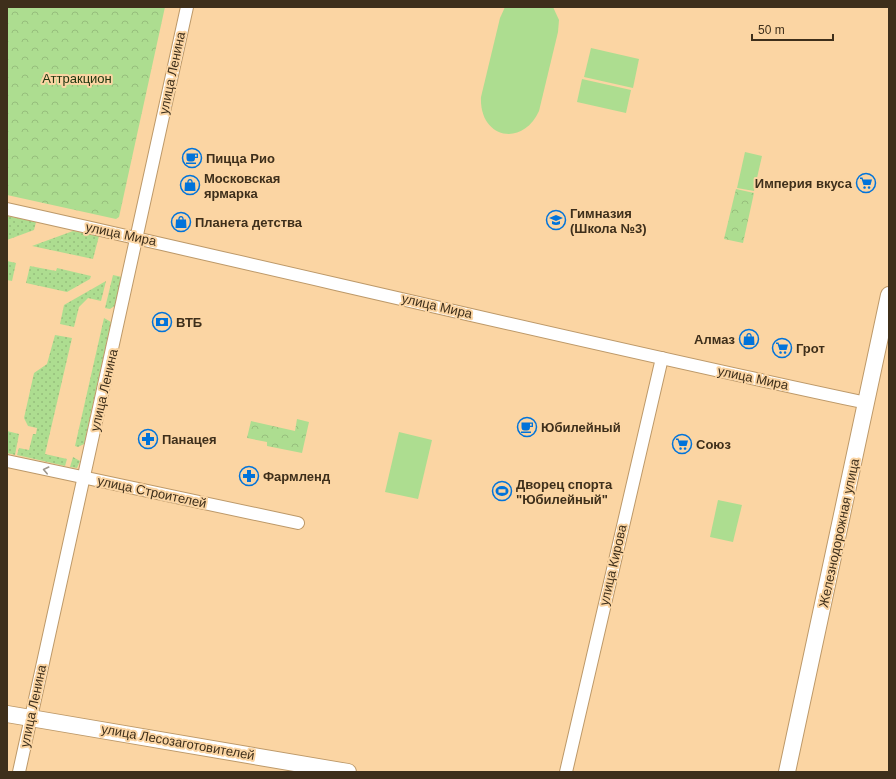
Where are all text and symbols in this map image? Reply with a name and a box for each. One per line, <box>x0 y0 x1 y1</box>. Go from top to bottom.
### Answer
scale bar <box>752 16 833 42</box>
text: 50 m <box>758 23 785 37</box>
street label: улица Ленина <box>156 30 188 116</box>
park label: Аттракцион <box>42 71 112 86</box>
cafe icon: Пицца Рио <box>181 147 203 169</box>
place label: Пицца Рио <box>206 151 275 166</box>
place label: Московская ярмарка <box>204 171 280 201</box>
supermarket icon: Империя вкуса <box>855 172 877 194</box>
shop icon: Московская ярмарка <box>179 174 201 196</box>
place label: Империя вкуса <box>755 176 853 191</box>
place label: Гимназия (Школа №3) <box>570 206 647 236</box>
school or university icon: Гимназия (Школа №3) <box>545 209 567 231</box>
shop icon: Планета детства <box>170 211 192 233</box>
place label: Планета детства <box>195 215 303 230</box>
street label: улица Мира <box>84 219 158 249</box>
street label: улица Мира <box>400 291 474 322</box>
bank icon: ВТБ <box>151 311 173 333</box>
place label: ВТБ <box>176 315 202 330</box>
shop icon: Алмаз <box>738 328 760 350</box>
place label: Алмаз <box>694 332 736 347</box>
supermarket icon: Грот <box>771 337 793 359</box>
place label: Грот <box>796 341 825 356</box>
street label: улица Ленина <box>87 347 121 433</box>
street label: улица Мира <box>716 363 790 393</box>
cafe icon: Юбилейный <box>516 416 538 438</box>
place label: Юбилейный <box>541 420 621 435</box>
pharmacy icon: Панацея <box>137 428 159 450</box>
place label: Панацея <box>162 432 216 447</box>
supermarket icon: Союз <box>671 433 693 455</box>
place label: Союз <box>696 437 731 452</box>
street label: Железнодорожная улица <box>816 456 862 609</box>
pharmacy icon: Фармленд <box>238 465 260 487</box>
one-way arrow <box>43 466 49 474</box>
place label: Фармленд <box>263 469 331 484</box>
street label: улица Строителей <box>96 473 208 511</box>
place label: Дворец спорта "Юбилейный" <box>516 477 613 507</box>
sports icon: Дворец спорта "Юбилейный" <box>491 480 513 502</box>
street label: улица Кирова <box>596 522 630 607</box>
street label: улица Ленина <box>17 663 49 749</box>
street label: улица Лесозаготовителей <box>100 721 256 763</box>

